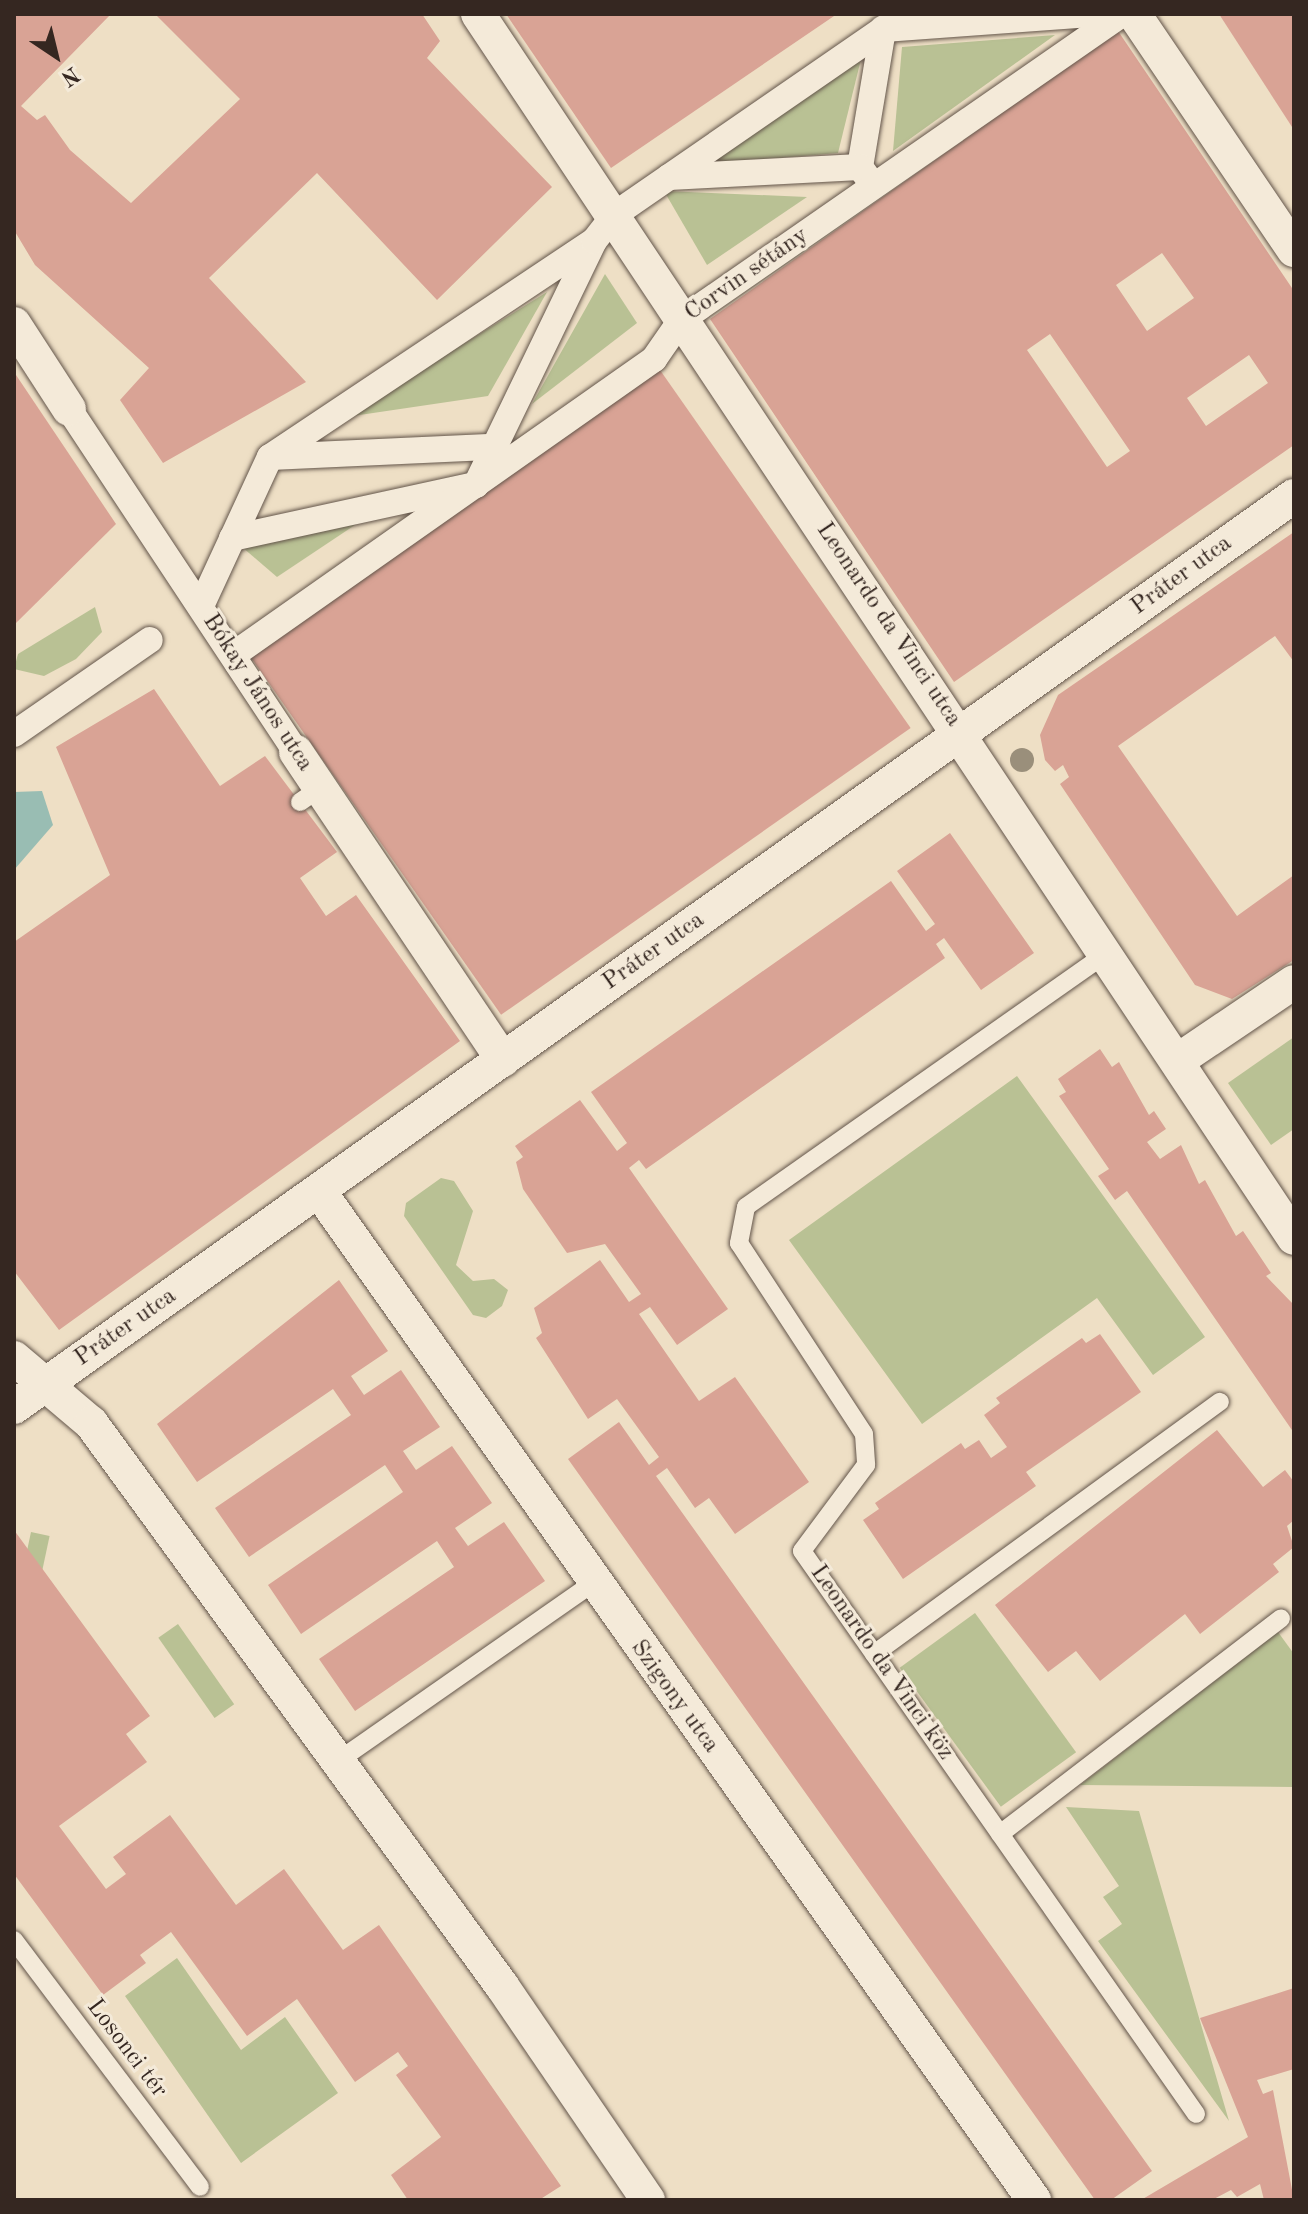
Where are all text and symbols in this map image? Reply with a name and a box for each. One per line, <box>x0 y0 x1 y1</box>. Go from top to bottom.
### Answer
north arrow <box>16 16 96 96</box>
text: N <box>57 62 83 89</box>
street label: Corvin sétány <box>680 222 814 328</box>
street label: Leonardo da Vinci utca <box>809 517 967 733</box>
street label: Práter utca <box>1126 530 1238 622</box>
street label: Bókay János utca <box>195 609 319 777</box>
street label: Práter utca <box>598 906 710 998</box>
street label: Práter utca <box>70 1282 182 1374</box>
street label: Leonardo da Vinci köz <box>803 1560 959 1766</box>
street label: Szigony utca <box>623 1635 725 1759</box>
street label: Losonci tér <box>80 1994 172 2104</box>

